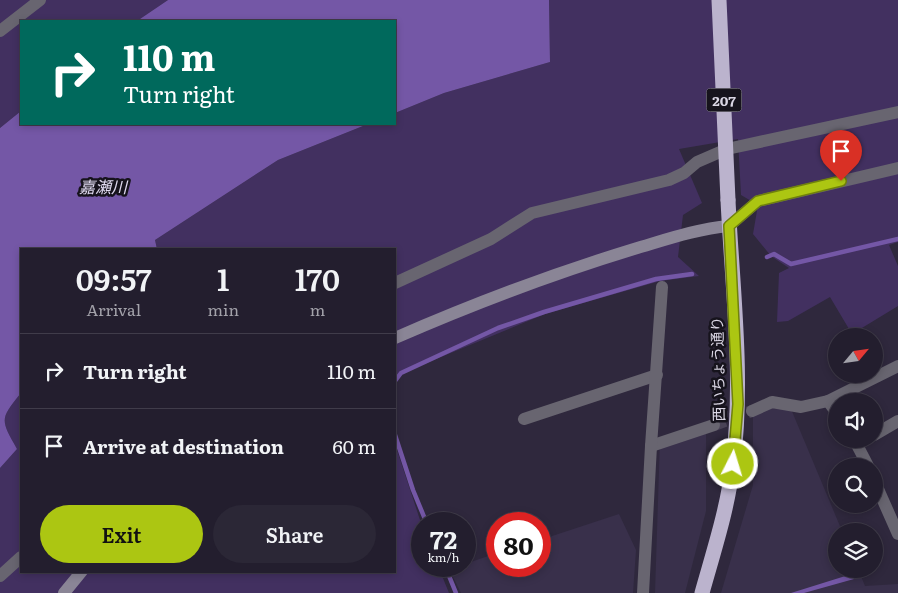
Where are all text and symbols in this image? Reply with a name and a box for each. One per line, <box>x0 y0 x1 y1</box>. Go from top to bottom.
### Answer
text: 110 m <box>123 30 215 82</box>
icon: right <box>40 40 105 105</box>
text: Turn right <box>123 77 235 110</box>
road number: 207 <box>706 88 742 112</box>
pin <box>820 130 862 181</box>
icon: arrive <box>827 137 855 165</box>
water label: 嘉瀬川 <box>79 174 129 198</box>
text: 09:57 <box>76 256 152 300</box>
text: 1 <box>217 256 229 300</box>
text: 170 <box>295 256 340 300</box>
text: Arrival <box>86 297 141 321</box>
text: min <box>208 297 239 321</box>
text: m <box>310 297 325 321</box>
street label: 西いちょう通り <box>705 316 729 422</box>
north arrow <box>828 328 882 382</box>
map controls <box>828 328 883 578</box>
icon: right <box>40 357 68 385</box>
text: Turn right <box>83 357 187 385</box>
text: 110 m <box>327 357 376 385</box>
button: sound <box>828 393 883 448</box>
icon: arrive <box>40 432 68 460</box>
text: Arrive at destination <box>83 432 284 460</box>
text: 60 m <box>333 432 376 460</box>
position arrow <box>706 437 758 489</box>
button: search <box>828 458 883 513</box>
button: Exit <box>40 505 203 563</box>
button: Share <box>213 505 376 563</box>
speed limit sign: 80 <box>486 512 551 577</box>
text: 72 <box>430 520 457 557</box>
button: layers <box>828 523 883 578</box>
text: km/h <box>428 548 459 566</box>

